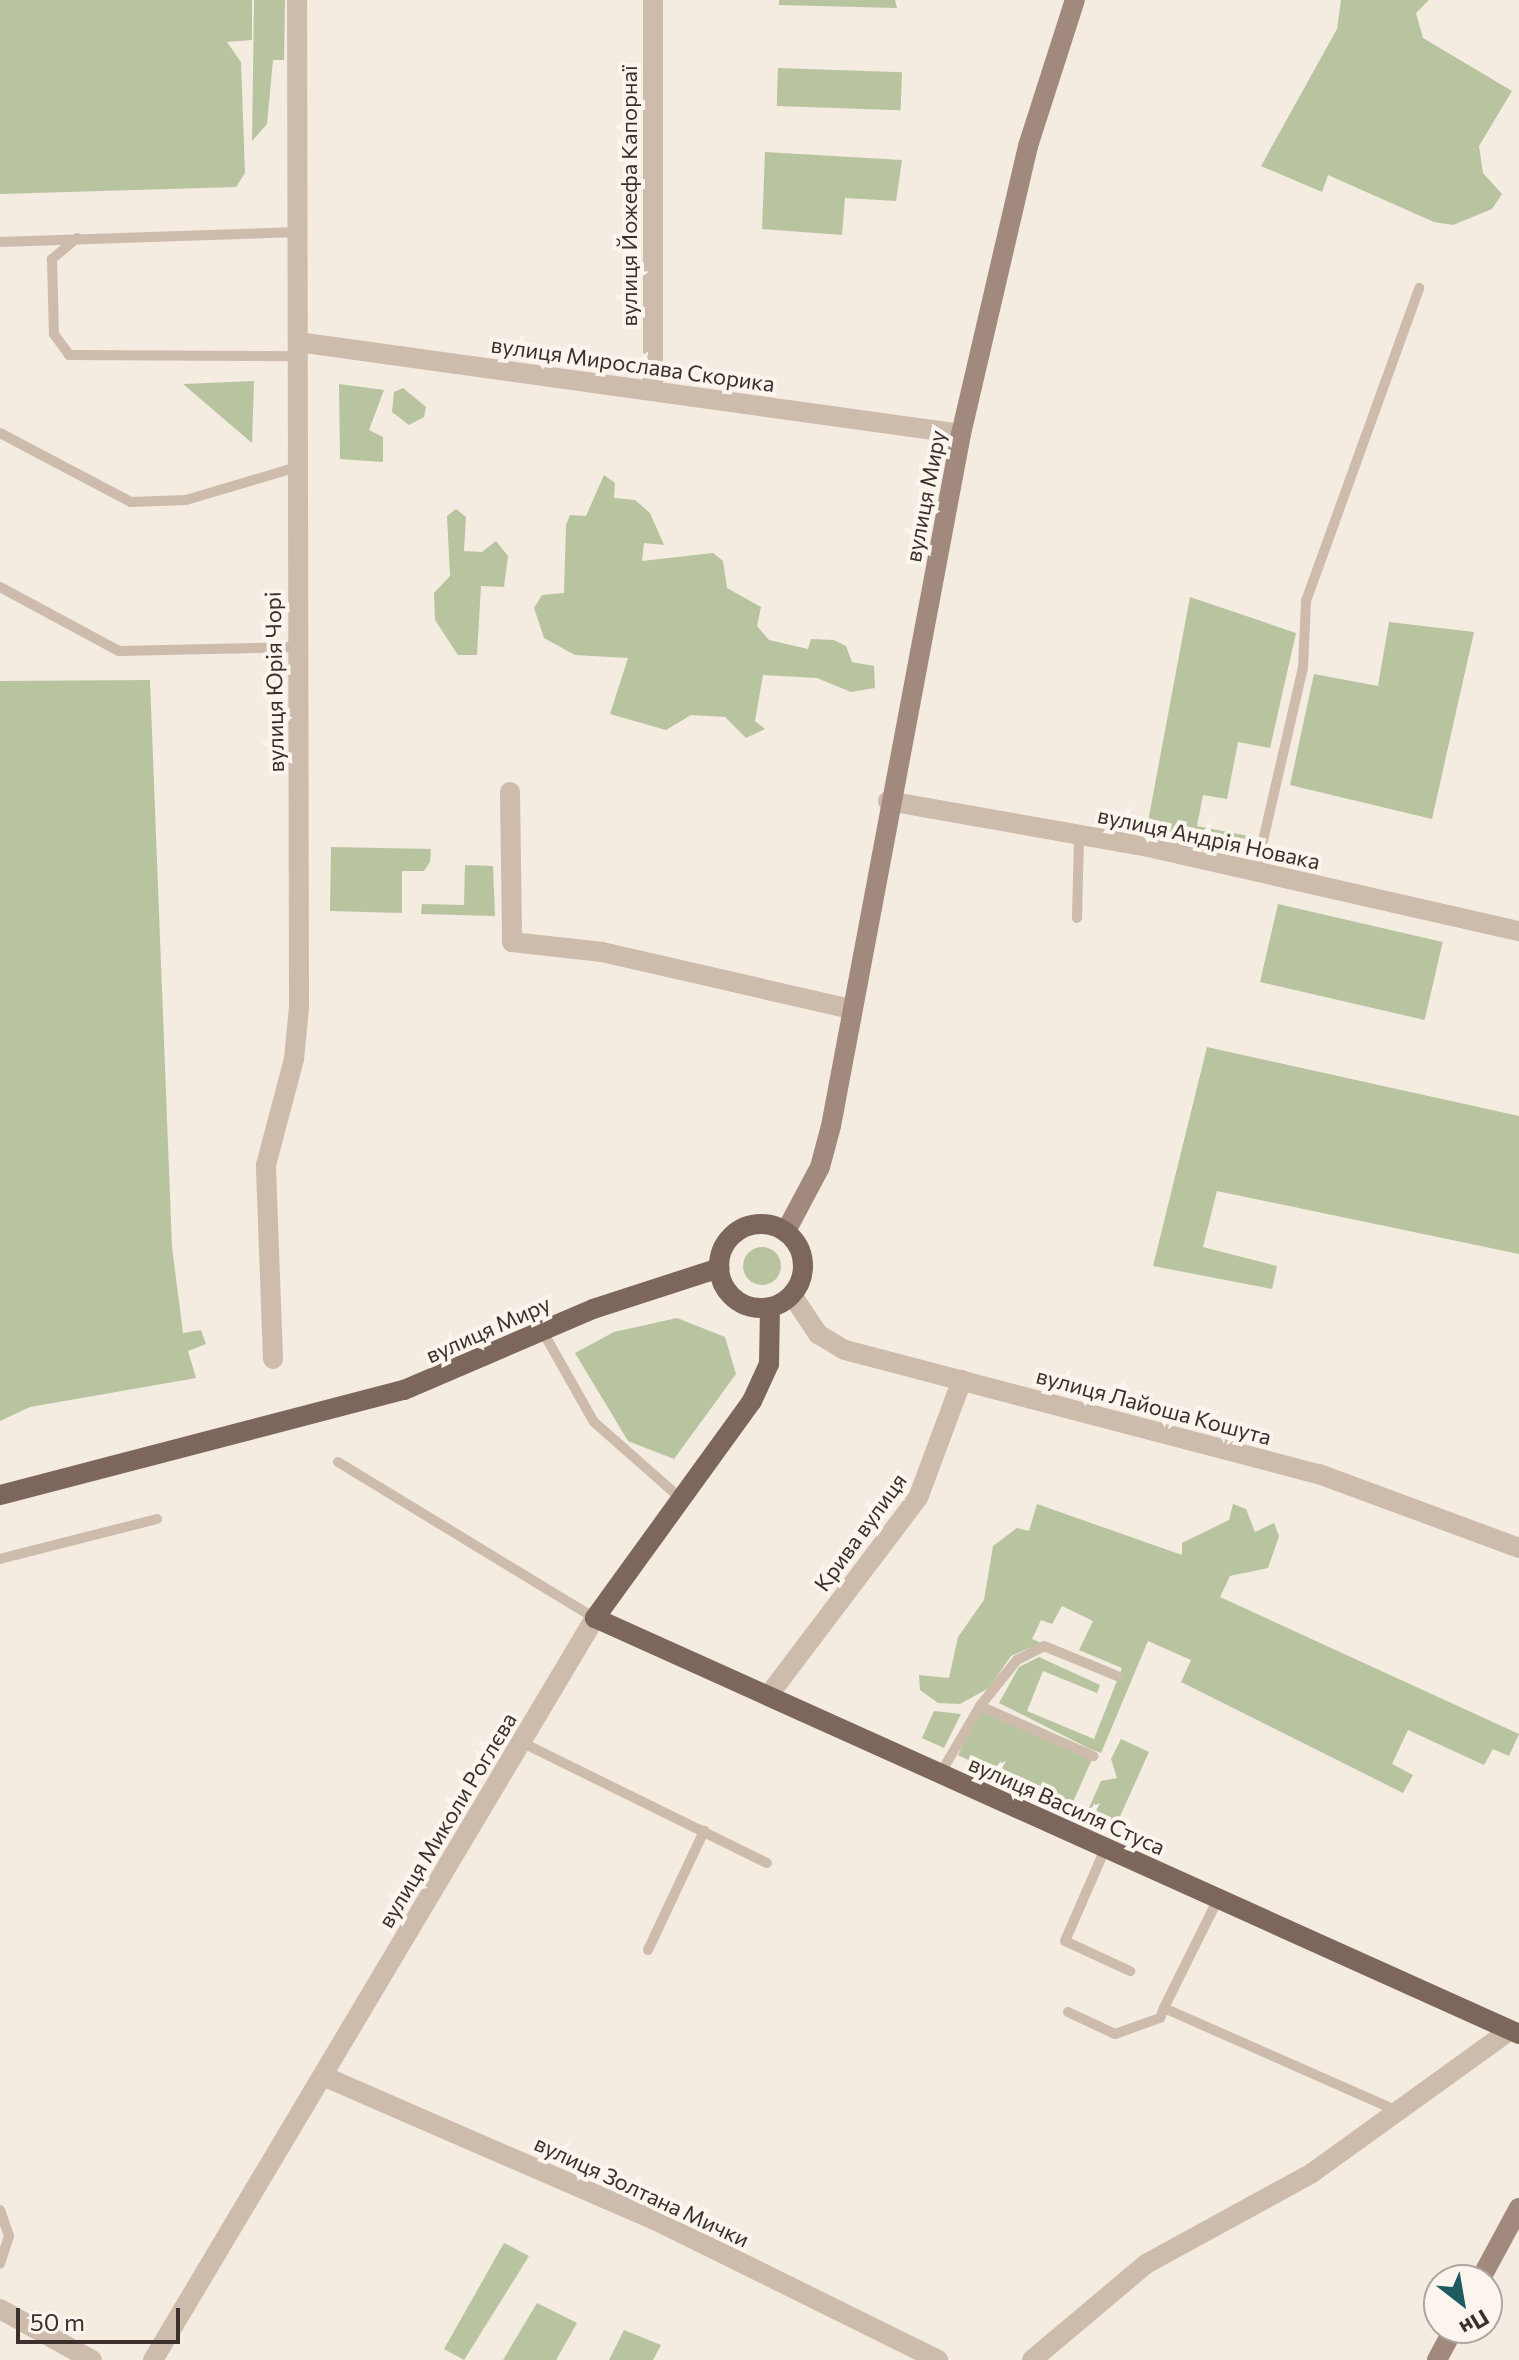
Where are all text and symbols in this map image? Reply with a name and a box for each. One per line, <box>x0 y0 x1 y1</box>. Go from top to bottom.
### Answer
street label: вулиця Йожефа Капорнаї <box>616 65 642 327</box>
street label: вулиця Мирослава Скорика <box>489 331 777 397</box>
street label: вулиця Миру <box>899 428 951 564</box>
street label: вулиця Юрія Чорі <box>259 591 289 773</box>
street label: вулиця Андрія Новака <box>1095 801 1323 875</box>
street label: вулиця Миру <box>422 1290 554 1368</box>
street label: вулиця Лайоша Кошута <box>1034 1362 1274 1450</box>
street label: Крива вулиця <box>808 1468 912 1596</box>
street label: вулиця Миколи Роглєва <box>372 1708 522 1932</box>
street label: вулиця Василя Стуса <box>965 1750 1169 1860</box>
street label: вулиця Золтана Мички <box>530 2130 754 2252</box>
north arrow <box>1423 2264 1503 2344</box>
scale bar <box>20 2292 184 2342</box>
text: Пн <box>1455 2304 1494 2342</box>
text: 50 m <box>30 2307 85 2336</box>

